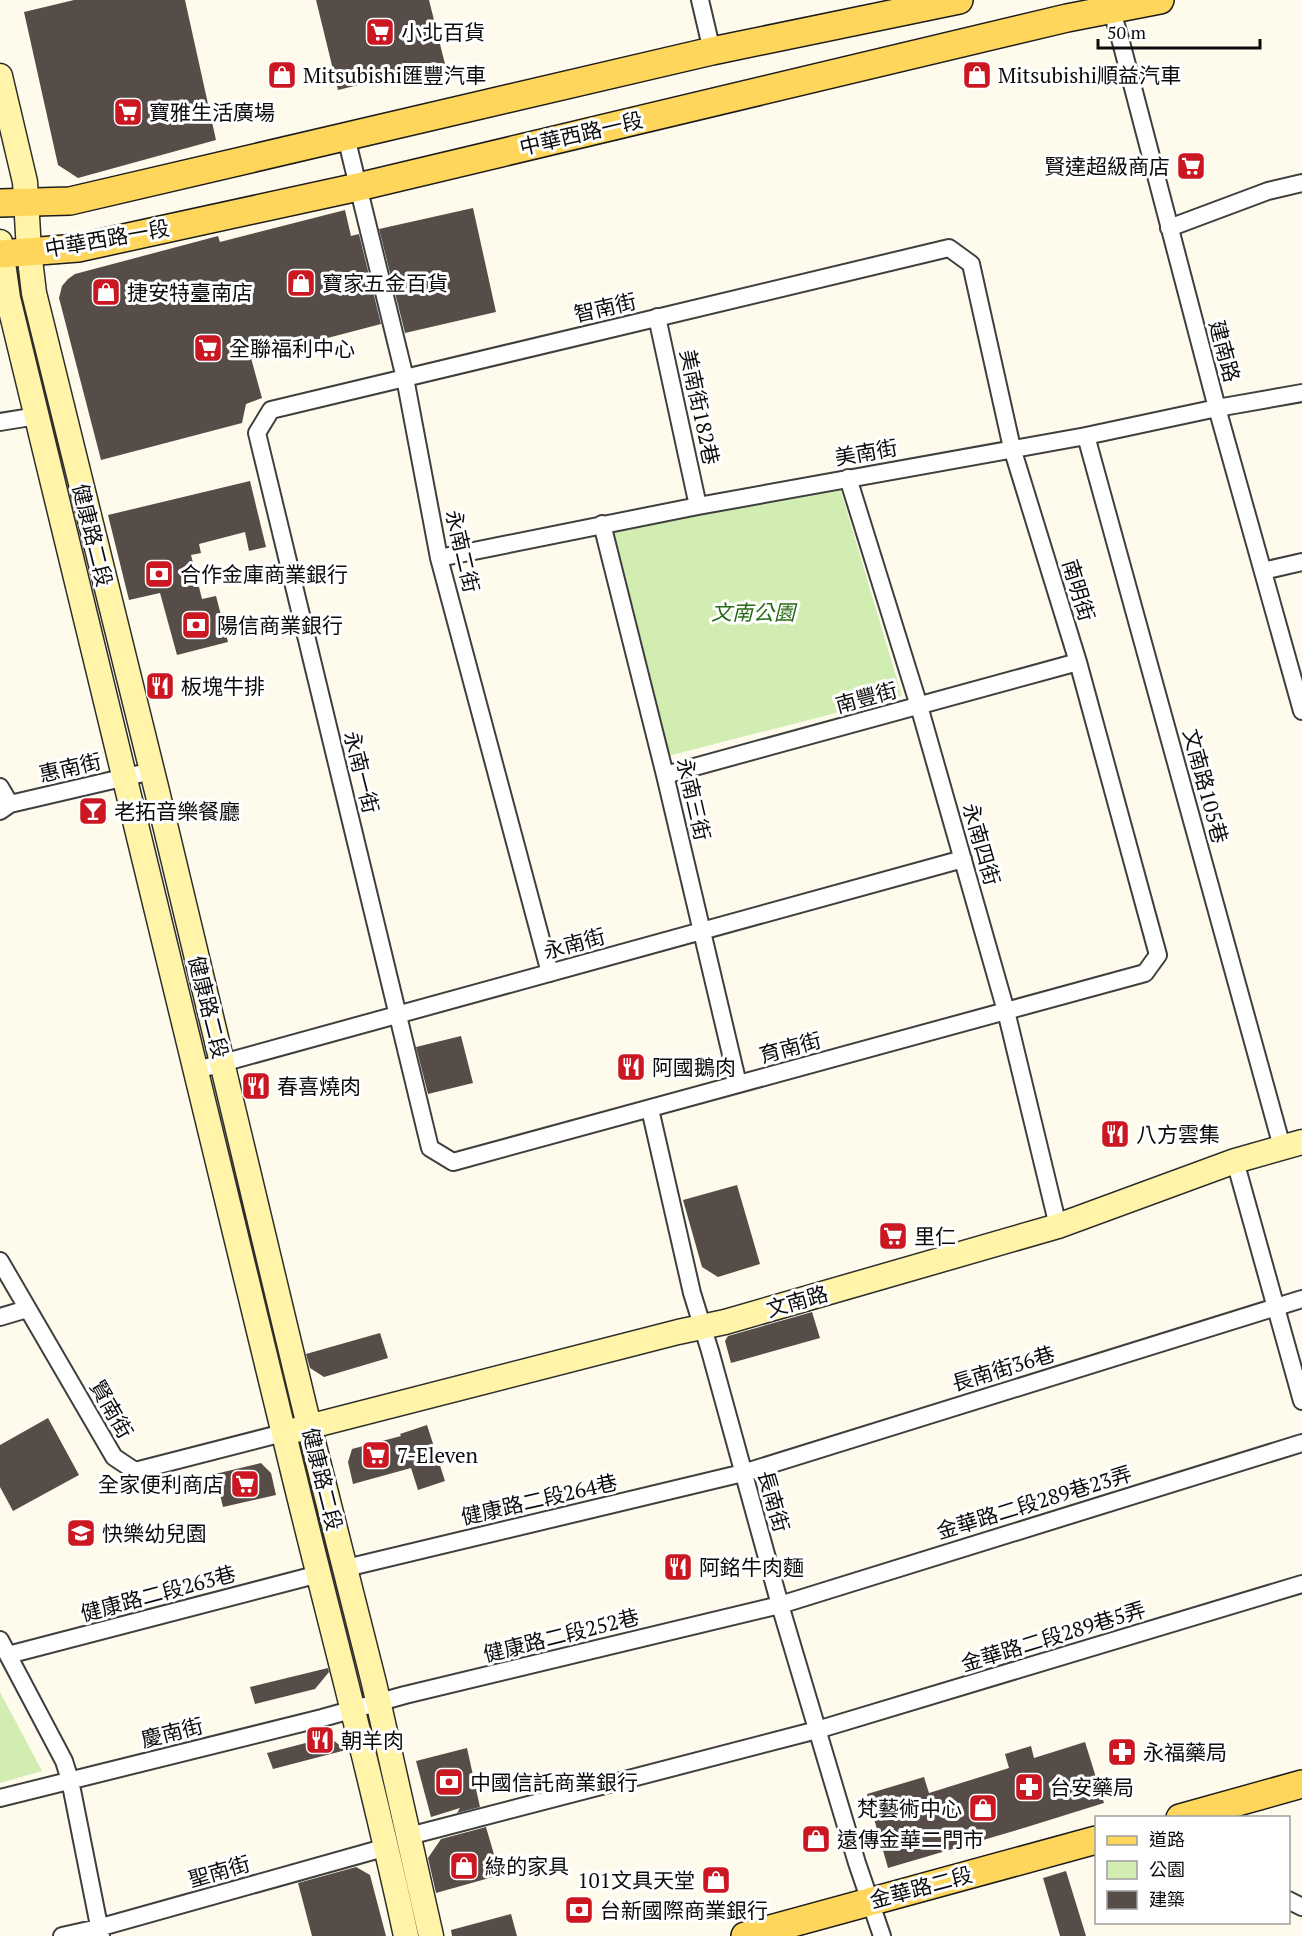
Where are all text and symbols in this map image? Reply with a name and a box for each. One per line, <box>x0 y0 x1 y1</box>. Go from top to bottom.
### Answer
scale bar <box>1098 12 1260 50</box>
supermarket icon: 小北百貨 <box>364 16 396 48</box>
place label: 小北百貨 <box>401 18 485 46</box>
text: 50 m <box>1107 20 1147 44</box>
shop icon: Mitsubishi匯豐汽車 <box>266 59 298 91</box>
shop icon: Mitsubishi順益汽車 <box>961 59 993 91</box>
place label: Mitsubishi匯豐汽車 <box>303 61 486 89</box>
place label: Mitsubishi順益汽車 <box>998 61 1181 89</box>
supermarket icon: 寶雅生活廣場 <box>112 96 144 128</box>
place label: 寶雅生活廣場 <box>149 98 275 126</box>
street label: 中華西路一段 <box>516 105 646 161</box>
supermarket icon: 賢達超級商店 <box>1175 150 1207 182</box>
place label: 賢達超級商店 <box>1044 152 1170 180</box>
street label: 中華西路一段 <box>43 213 171 263</box>
shop icon: 寶家五金百貨 <box>285 267 317 299</box>
place label: 寶家五金百貨 <box>322 269 448 297</box>
shop icon: 捷安特臺南店 <box>90 276 122 308</box>
place label: 捷安特臺南店 <box>127 278 253 306</box>
street label: 智南街 <box>571 286 639 328</box>
street label: 建南路 <box>1203 317 1247 385</box>
supermarket icon: 全聯福利中心 <box>192 332 224 364</box>
place label: 全聯福利中心 <box>229 334 355 362</box>
street label: 美南街182巷 <box>674 347 726 467</box>
street label: 美南街 <box>833 433 899 471</box>
street label: 健康路二段 <box>67 481 119 589</box>
street label: 永南二街 <box>440 507 486 595</box>
street label: 南明街 <box>1056 556 1102 624</box>
bank icon: 合作金庫商業銀行 <box>143 558 175 590</box>
place label: 合作金庫商業銀行 <box>180 560 348 588</box>
park label: 文南公園 <box>711 598 798 626</box>
bank icon: 陽信商業銀行 <box>180 609 212 641</box>
place label: 陽信商業銀行 <box>217 611 343 639</box>
restaurant icon: 板塊牛排 <box>144 670 176 702</box>
place label: 板塊牛排 <box>181 672 265 700</box>
street label: 南豐街 <box>832 675 900 719</box>
street label: 文南路105巷 <box>1177 726 1235 846</box>
street label: 永南一街 <box>338 728 386 816</box>
street label: 惠南街 <box>36 746 104 788</box>
street label: 永南三街 <box>671 755 717 843</box>
bar icon: 老拓音樂餐廳 <box>77 795 109 827</box>
place label: 老拓音樂餐廳 <box>114 797 240 825</box>
street label: 永南四街 <box>957 800 1007 888</box>
street label: 永南街 <box>540 921 608 965</box>
street label: 健康路二段 <box>183 953 235 1061</box>
street label: 育南街 <box>756 1025 824 1069</box>
restaurant icon: 阿國鵝肉 <box>615 1051 647 1083</box>
place label: 阿國鵝肉 <box>652 1053 736 1081</box>
restaurant icon: 春喜燒肉 <box>240 1070 272 1102</box>
place label: 春喜燒肉 <box>277 1072 361 1100</box>
restaurant icon: 八方雲集 <box>1099 1118 1131 1150</box>
place label: 八方雲集 <box>1136 1120 1220 1148</box>
supermarket icon: 里仁 <box>877 1220 909 1252</box>
place label: 里仁 <box>914 1222 956 1250</box>
street label: 文南路 <box>763 1279 831 1323</box>
street label: 長南街36巷 <box>948 1339 1058 1397</box>
street label: 賢南街 <box>84 1375 140 1443</box>
street label: 健康路二段 <box>297 1425 349 1533</box>
supermarket icon: 7-Eleven <box>360 1439 392 1471</box>
place label: 7-Eleven <box>397 1441 479 1469</box>
street label: 金華路二段289巷23弄 <box>933 1459 1135 1545</box>
street label: 健康路二段264巷 <box>458 1467 620 1531</box>
street label: 長南街 <box>752 1467 796 1535</box>
supermarket icon: 全家便利商店 <box>229 1468 261 1500</box>
place label: 全家便利商店 <box>98 1470 224 1498</box>
school or university icon: 快樂幼兒園 <box>65 1517 97 1549</box>
place label: 快樂幼兒園 <box>102 1519 207 1547</box>
restaurant icon: 阿銘牛肉麵 <box>662 1551 694 1583</box>
place label: 阿銘牛肉麵 <box>699 1553 804 1581</box>
street label: 健康路二段263巷 <box>77 1559 239 1627</box>
street label: 金華路二段289巷5弄 <box>957 1595 1149 1677</box>
street label: 健康路二段252巷 <box>480 1602 642 1668</box>
street label: 慶南街 <box>138 1711 206 1753</box>
restaurant icon: 朝羊肉 <box>304 1724 336 1756</box>
place label: 朝羊肉 <box>341 1726 404 1754</box>
pharmacy icon: 永福藥局 <box>1106 1736 1138 1768</box>
place label: 永福藥局 <box>1143 1738 1227 1766</box>
bank icon: 中國信託商業銀行 <box>433 1766 465 1798</box>
place label: 中國信託商業銀行 <box>470 1768 638 1796</box>
pharmacy icon: 台安藥局 <box>1013 1771 1045 1803</box>
place label: 台安藥局 <box>1050 1773 1134 1801</box>
shop icon: 梵藝術中心 <box>967 1792 999 1824</box>
place label: 梵藝術中心 <box>857 1794 962 1822</box>
legend <box>1095 1816 1290 1924</box>
shop icon: 遠傳金華二門市 <box>800 1823 832 1855</box>
place label: 遠傳金華二門市 <box>837 1825 984 1853</box>
text: 道路 <box>1149 1827 1185 1851</box>
street label: 聖南街 <box>185 1849 253 1893</box>
shop icon: 綠的家具 <box>448 1850 480 1882</box>
place label: 綠的家具 <box>485 1852 569 1880</box>
text: 公園 <box>1149 1857 1185 1881</box>
street label: 金華路二段 <box>867 1860 975 1914</box>
shop icon: 101文具天堂 <box>700 1864 732 1896</box>
place label: 101文具天堂 <box>577 1866 695 1894</box>
text: 建築 <box>1149 1887 1185 1911</box>
bank icon: 台新國際商業銀行 <box>563 1894 595 1926</box>
place label: 台新國際商業銀行 <box>600 1896 768 1924</box>

